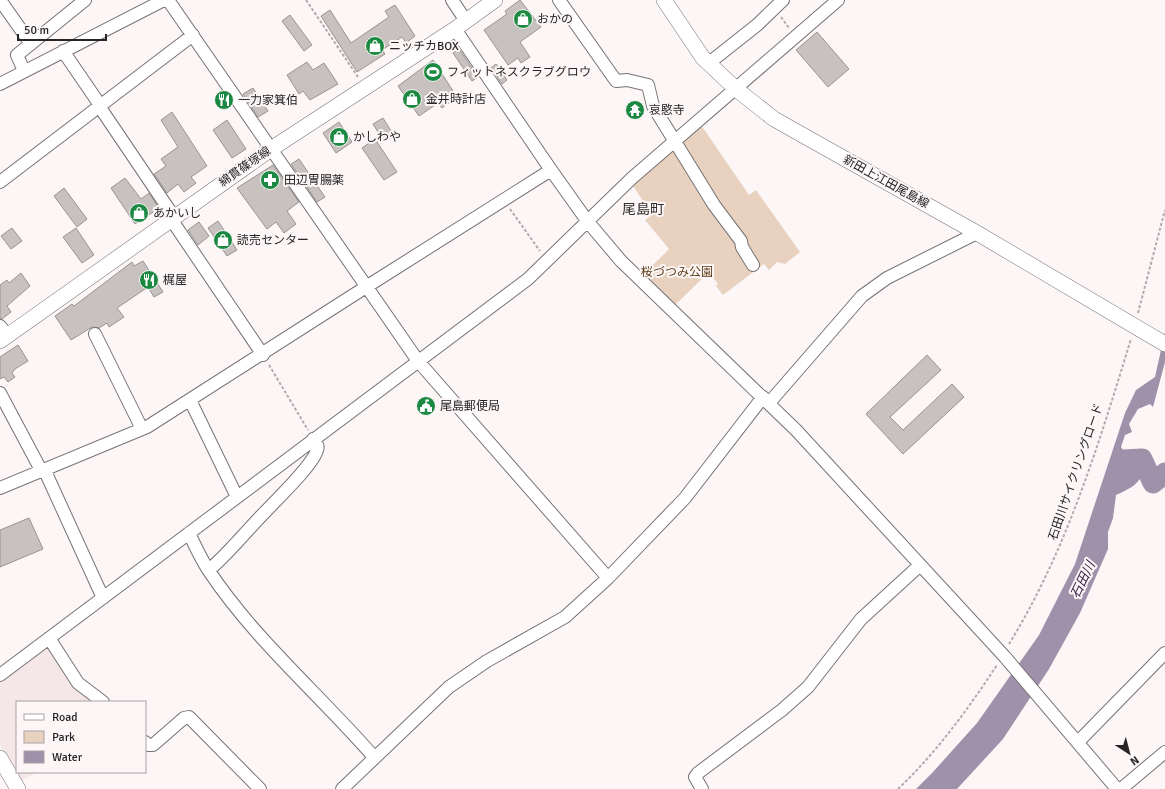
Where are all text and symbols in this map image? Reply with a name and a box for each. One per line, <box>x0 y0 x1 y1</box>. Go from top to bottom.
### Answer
shop icon: おかの <box>512 8 534 30</box>
place label: おかの <box>537 12 573 27</box>
scale bar <box>18 16 106 42</box>
text: 50 m <box>24 23 49 38</box>
shop icon: ニッチカBOX <box>364 35 386 57</box>
place label: ニッチカBOX <box>389 39 459 54</box>
sports icon: フィットネスクラブグロウ <box>422 61 444 83</box>
place label: フィットネスクラブグロウ <box>447 65 591 80</box>
shop icon: 金井時計店 <box>401 88 423 110</box>
restaurant icon: 一力家箕伯 <box>213 89 235 111</box>
place label: 金井時計店 <box>426 92 486 107</box>
place label: 一力家箕伯 <box>238 93 298 108</box>
temple icon: 哀愍寺 <box>624 99 646 121</box>
place label: 哀愍寺 <box>649 103 685 118</box>
shop icon: かしわや <box>328 126 350 148</box>
place label: かしわや <box>353 130 401 145</box>
street label: 綿貫篠塚線 <box>216 144 274 190</box>
street label: 新田上江田尾島線 <box>840 152 932 212</box>
pharmacy icon: 田辺胃腸薬 <box>259 169 281 191</box>
place label: 田辺胃腸薬 <box>284 173 344 188</box>
district label: 尾島町 <box>622 201 664 218</box>
shop icon: あかいし <box>128 202 150 224</box>
place label: あかいし <box>153 206 201 221</box>
shop icon: 読売センター <box>212 229 234 251</box>
place label: 読売センター <box>237 233 309 248</box>
park label: 桜づつみ公園 <box>641 265 713 280</box>
restaurant icon: 梶屋 <box>138 269 160 291</box>
place label: 梶屋 <box>163 273 187 288</box>
public building icon: 尾島郵便局 <box>415 395 437 417</box>
place label: 尾島郵便局 <box>440 399 500 414</box>
street label: 石田川サイクリングロード <box>1046 402 1106 542</box>
water label: 石田川 <box>1067 557 1100 601</box>
legend <box>16 701 146 773</box>
text: Road <box>52 710 78 725</box>
text: Park <box>52 730 75 745</box>
north arrow <box>1109 733 1149 773</box>
text: Water <box>52 750 83 765</box>
text: N <box>1128 753 1142 768</box>

